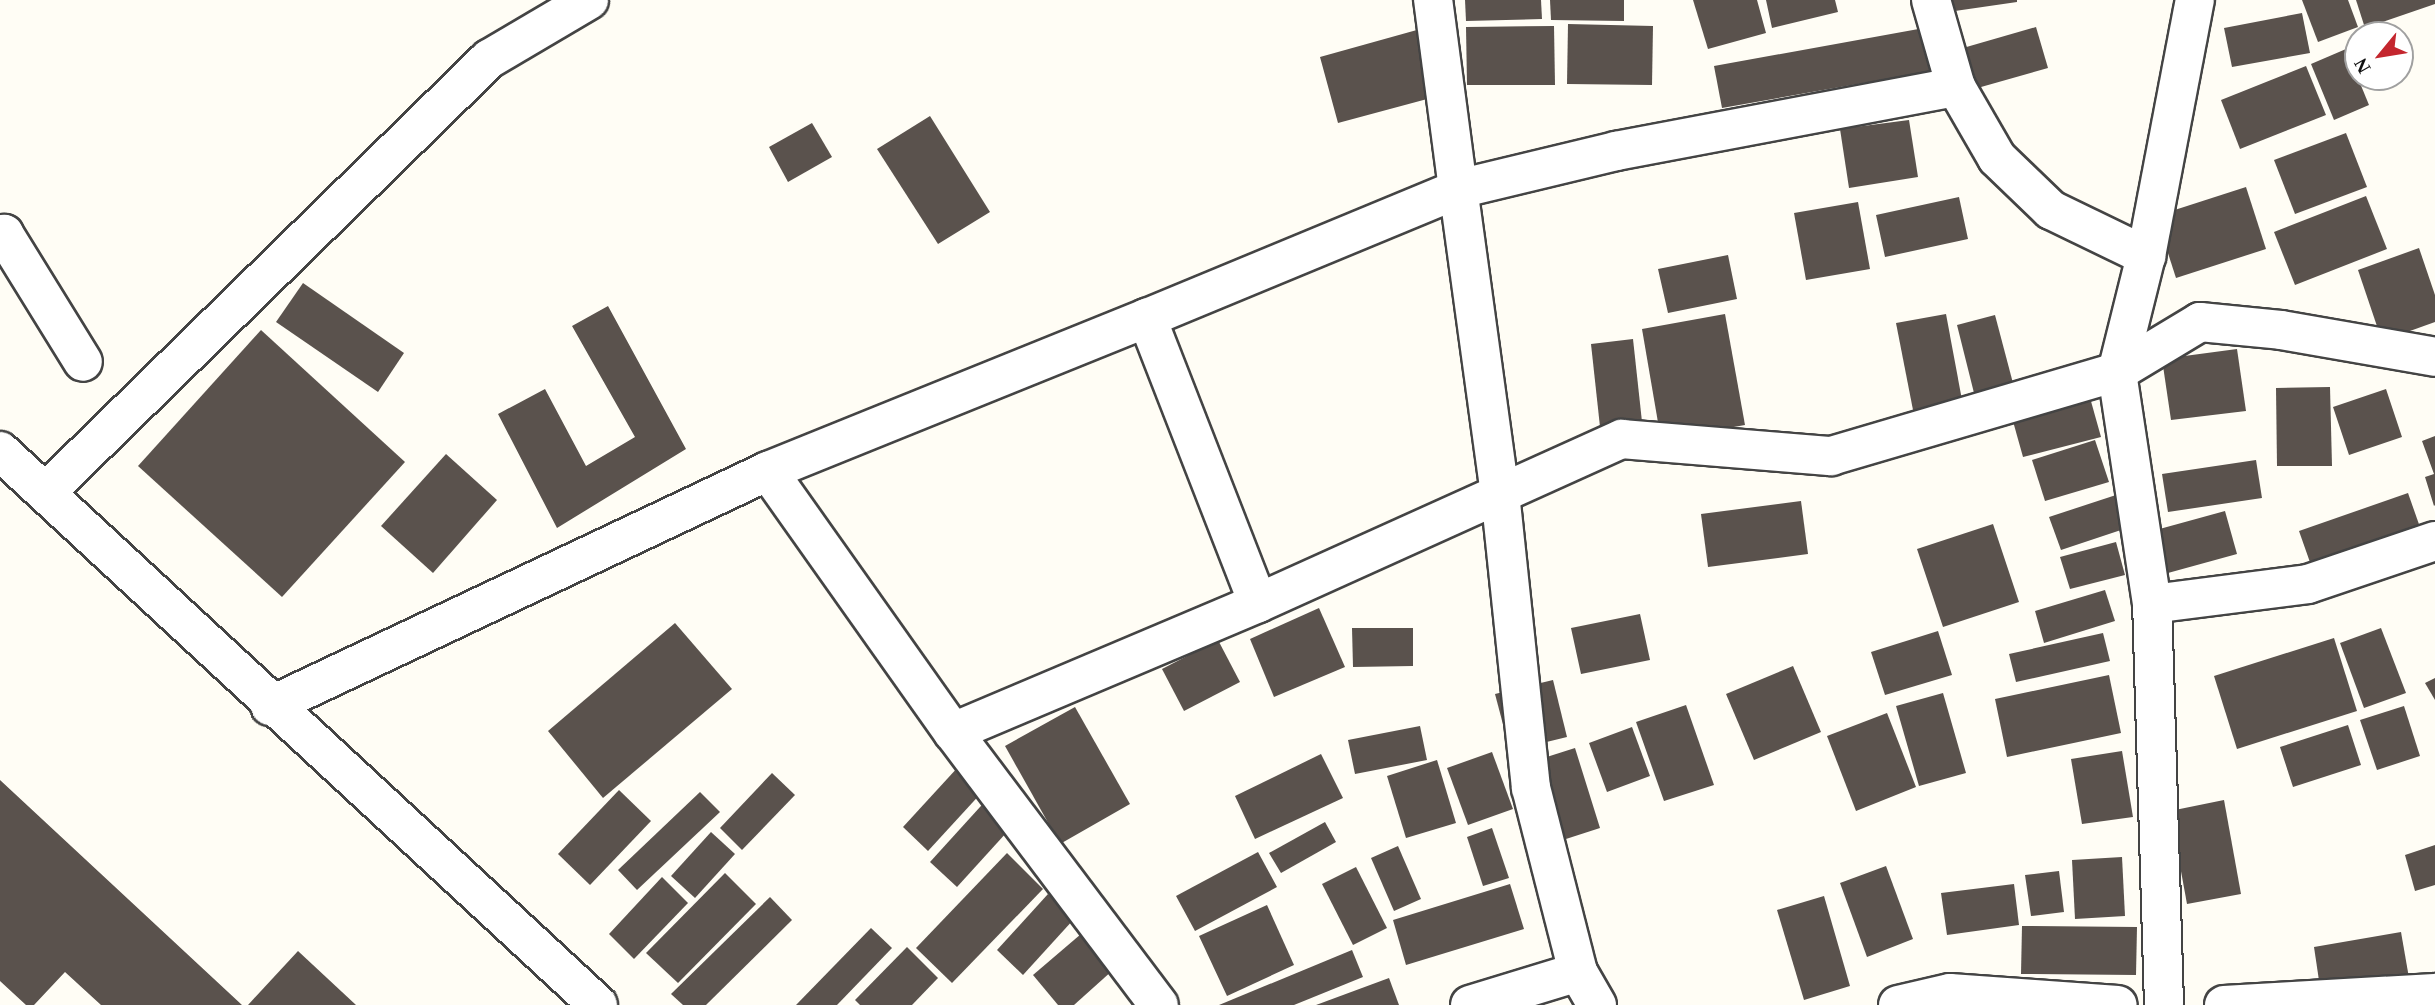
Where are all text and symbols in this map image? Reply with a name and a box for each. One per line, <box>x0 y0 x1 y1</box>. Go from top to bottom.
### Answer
north arrow <box>2344 21 2414 91</box>
text: N <box>2350 55 2375 77</box>

